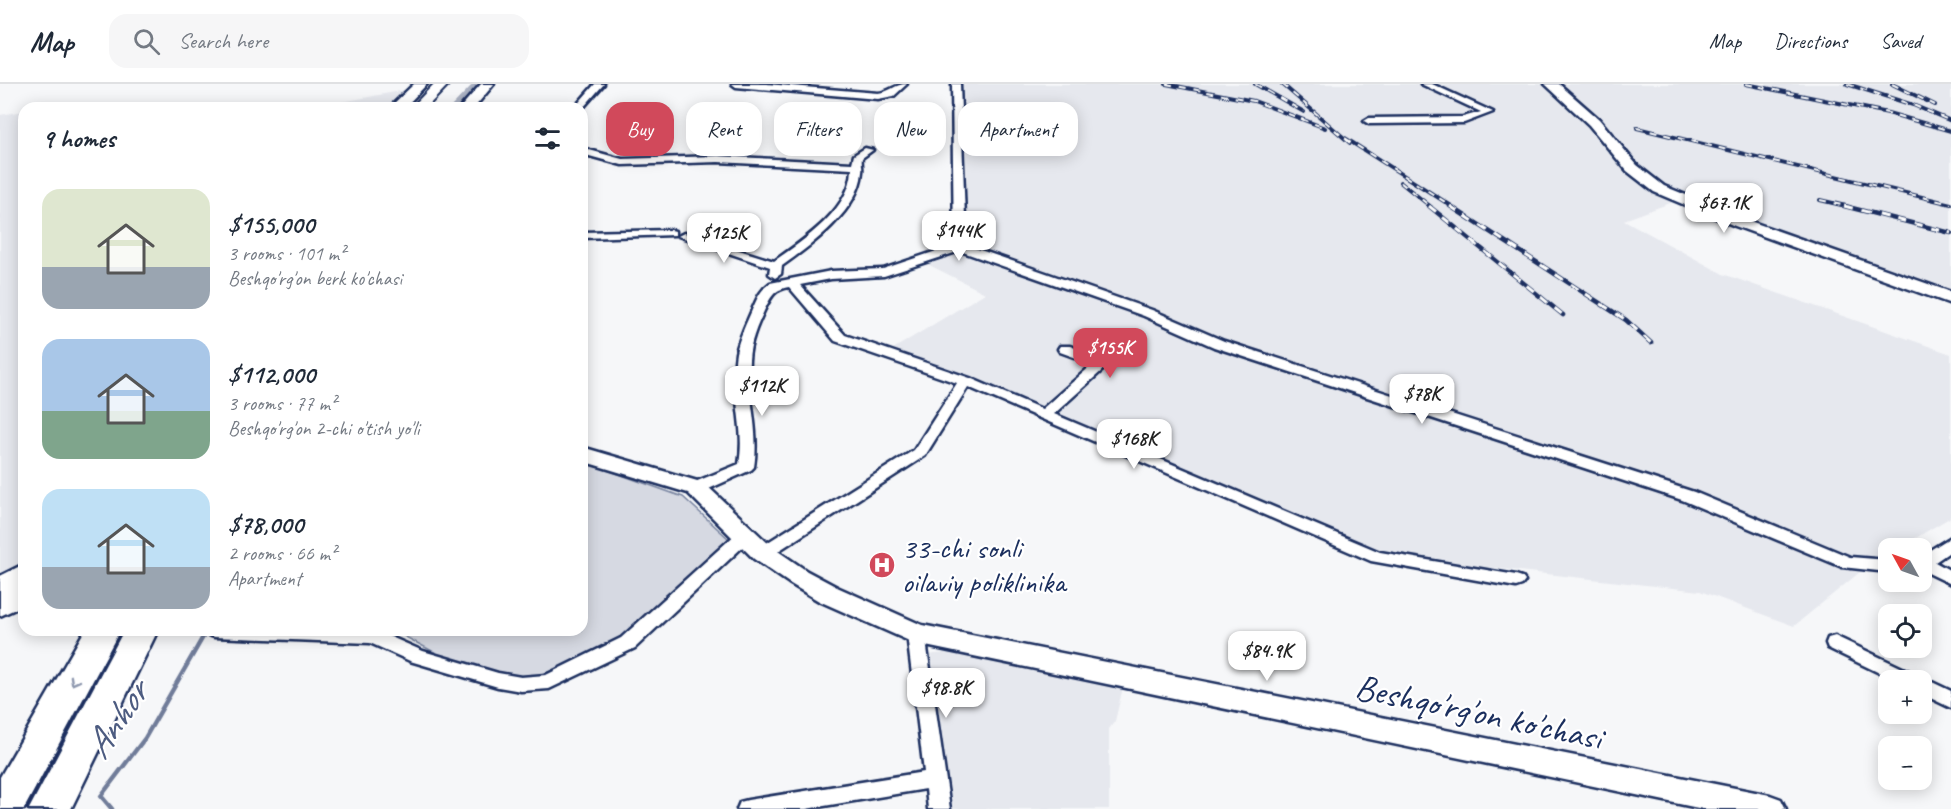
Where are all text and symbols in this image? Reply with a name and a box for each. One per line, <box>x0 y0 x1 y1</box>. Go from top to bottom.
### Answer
search box <box>109 14 529 68</box>
text: Map <box>30 24 73 59</box>
icon: search <box>130 25 163 58</box>
text: Search here <box>178 27 268 55</box>
text: Map <box>1709 28 1741 54</box>
text: Directions <box>1774 28 1847 54</box>
text: Saved <box>1880 28 1921 54</box>
chip: Buy <box>606 102 674 156</box>
chip: Rent <box>686 102 762 156</box>
chip: Filters <box>774 102 862 156</box>
chip: New <box>874 102 946 156</box>
chip: Apartment <box>958 102 1078 156</box>
text: 9 homes <box>42 122 115 155</box>
icon: filters <box>531 122 564 155</box>
pin: $67.1K <box>1675 183 1773 234</box>
text: $67.1K <box>1699 190 1749 215</box>
text: $155,000 <box>228 208 314 241</box>
pin: $144K <box>917 211 1001 262</box>
icon: home <box>90 213 162 285</box>
pin: $125K <box>682 213 766 264</box>
text: $144K <box>936 218 982 243</box>
text: $125K <box>701 220 747 245</box>
text: 3 rooms · 101 m² <box>228 241 345 266</box>
text: Beshqo'rg'on berk ko'chasi <box>228 266 402 291</box>
pin: $155K <box>1068 328 1152 379</box>
text: $155K <box>1087 335 1133 360</box>
text: $112,000 <box>228 358 315 391</box>
icon: home <box>90 363 162 435</box>
pin: $112K <box>720 366 804 417</box>
text: $112K <box>739 373 785 398</box>
pin: $78K <box>1386 374 1458 425</box>
text: $78K <box>1403 381 1441 406</box>
text: 3 rooms · 77 m² <box>228 391 336 416</box>
text: Beshqo'rg'on 2-chi o'tish yo'li <box>228 416 420 441</box>
pin: $168K <box>1092 419 1176 470</box>
text: $168K <box>1111 426 1157 451</box>
text: $78,000 <box>228 508 303 541</box>
icon: home <box>90 513 162 585</box>
place label: 33-chi sonli oilaviy poliklinika <box>902 529 1068 601</box>
north arrow <box>1878 538 1932 592</box>
map controls <box>1878 538 1932 790</box>
text: 2 rooms · 66 m² <box>228 541 336 566</box>
hospital icon: 33-chi sonli oilaviy poliklinika <box>867 550 897 580</box>
text: Apartment <box>228 566 301 591</box>
button: locate <box>1878 604 1932 658</box>
pin: $84.9K <box>1218 631 1316 682</box>
text: $84.9K <box>1242 638 1292 663</box>
street label: Beshqo'rg'on ko'chasi <box>1351 663 1611 761</box>
water label: Anhor <box>73 667 163 768</box>
pin: $98.8K <box>897 668 995 719</box>
button: + <box>1878 670 1932 724</box>
one-way arrow <box>70 675 81 685</box>
text: $98.8K <box>921 675 971 700</box>
button: − <box>1878 736 1932 790</box>

